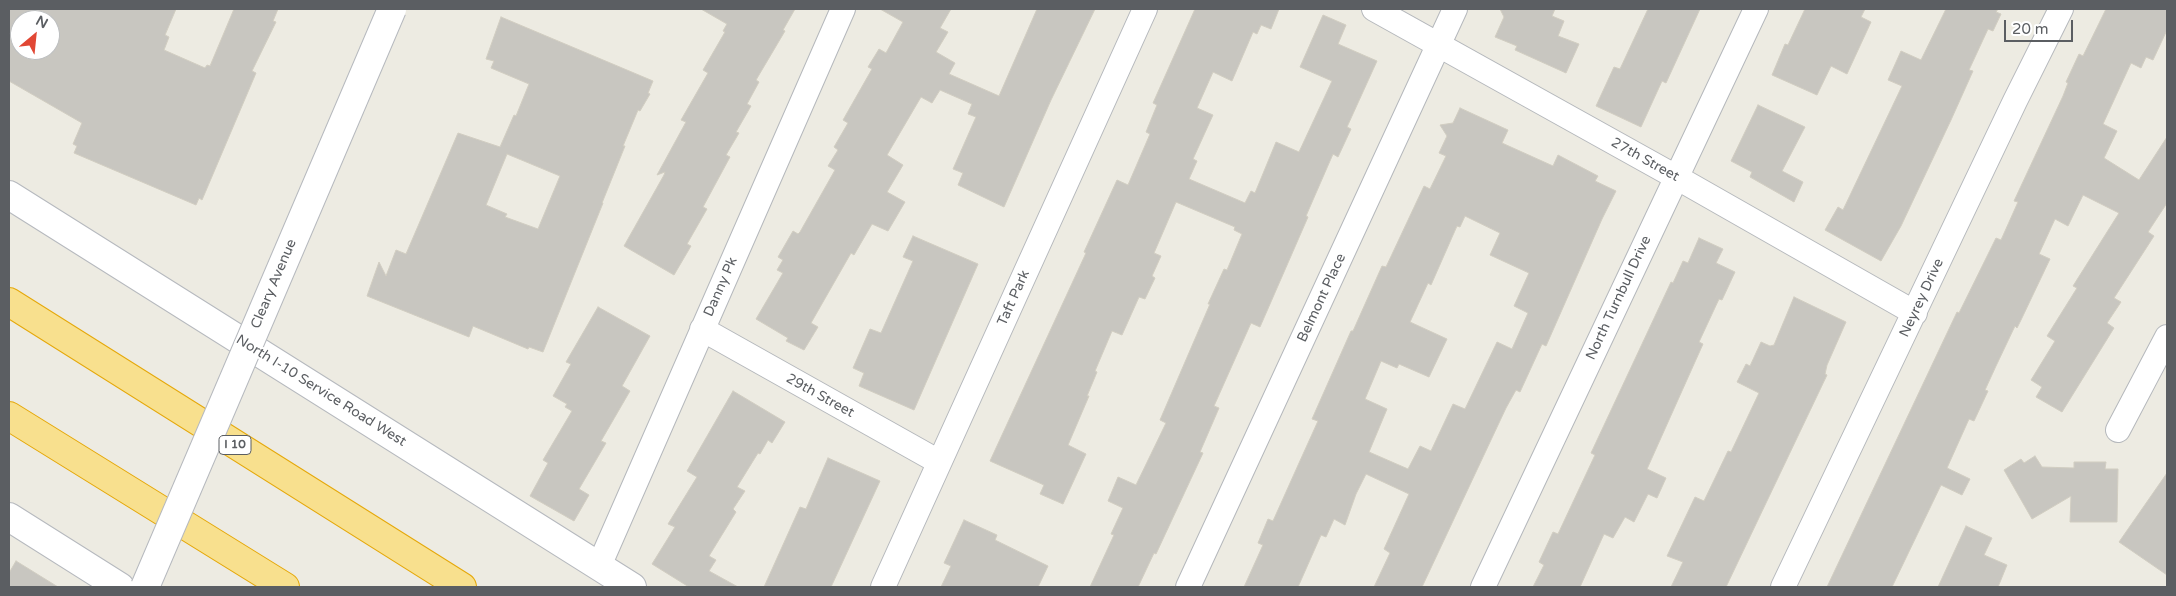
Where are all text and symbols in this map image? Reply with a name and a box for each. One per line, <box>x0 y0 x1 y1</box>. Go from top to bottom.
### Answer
north arrow <box>10 10 60 60</box>
scale bar <box>2006 10 2075 42</box>
text: N <box>33 12 51 32</box>
text: 20 m <box>2012 20 2049 38</box>
street label: 27th Street <box>1608 134 1682 186</box>
street label: North Turnbull Drive <box>1583 233 1655 363</box>
street label: Cleary Avenue <box>248 237 300 331</box>
street label: Belmont Place <box>1294 251 1350 345</box>
street label: Danny Pk <box>700 255 742 319</box>
street label: Neyrey Drive <box>1896 256 1948 340</box>
street label: Taft Park <box>994 268 1034 328</box>
street label: North I-10 Service Road West <box>233 332 409 450</box>
street label: 29th Street <box>783 370 857 422</box>
road number: I 10 <box>219 436 251 454</box>

